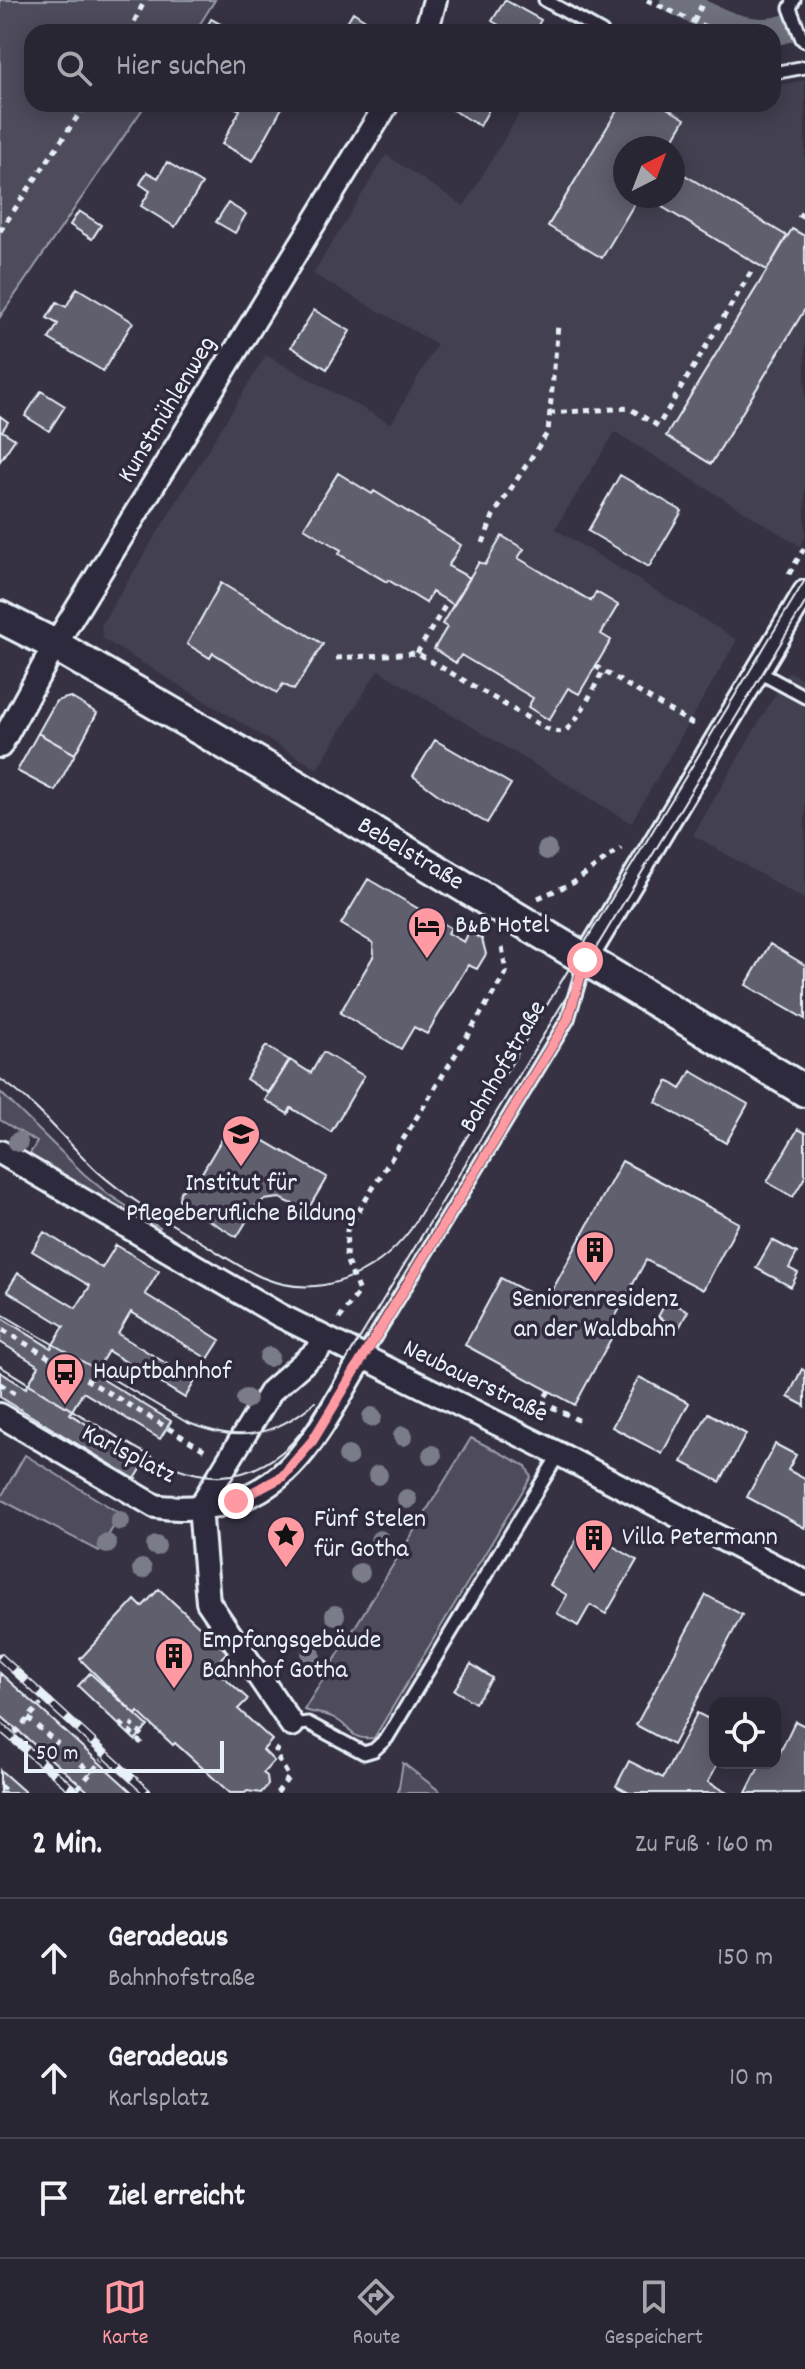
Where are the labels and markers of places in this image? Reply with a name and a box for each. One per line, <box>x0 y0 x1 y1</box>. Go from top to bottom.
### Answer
hotel icon: B&B Hotel <box>406 905 448 960</box>
place label: B&B Hotel <box>455 908 549 945</box>
school or university icon: Institut für Pflegeberufliche Bildung <box>220 1113 262 1168</box>
place label: Institut für Pflegeberufliche Bildung <box>126 1166 356 1233</box>
building icon: Seniorenresidenz an der Waldbahn <box>574 1229 616 1284</box>
place label: Seniorenresidenz an der Waldbahn <box>512 1282 678 1349</box>
bus stop icon: Hauptbahnhof <box>44 1351 86 1406</box>
place label: Hauptbahnhof <box>93 1354 232 1391</box>
place label: Fünf Stelen für Gotha <box>314 1502 426 1569</box>
place icon: Fünf Stelen für Gotha <box>265 1514 307 1569</box>
building icon: Villa Petermann <box>573 1517 615 1572</box>
place label: Villa Petermann <box>622 1520 778 1557</box>
place label: Empfangsgebäude Bahnhof Gotha <box>202 1623 381 1690</box>
building icon: Empfangsgebäude Bahnhof Gotha <box>153 1635 195 1690</box>

